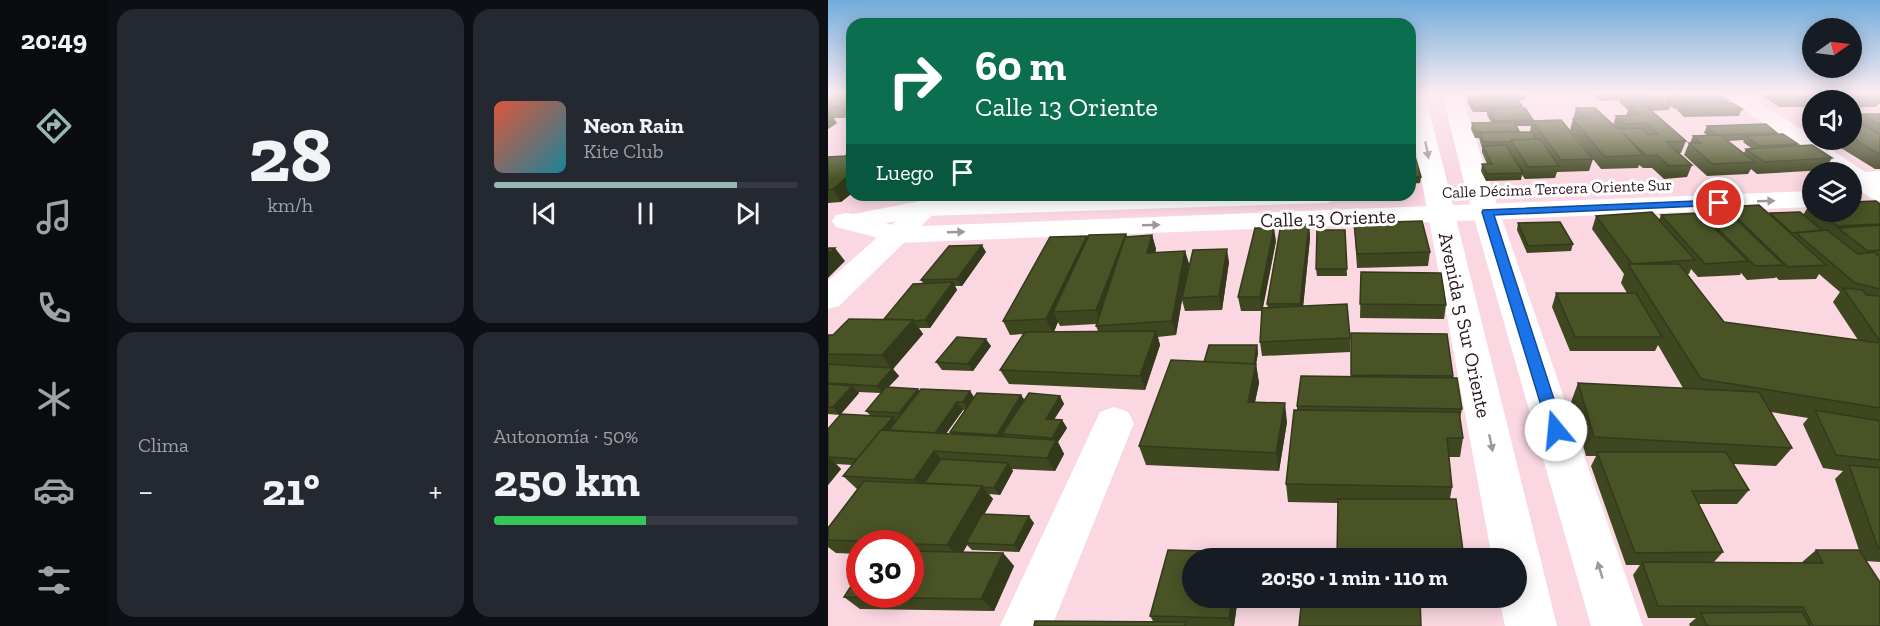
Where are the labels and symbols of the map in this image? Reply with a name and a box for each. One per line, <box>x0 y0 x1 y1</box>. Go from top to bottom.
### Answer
north arrow <box>1802 18 1862 78</box>
one-way arrow <box>1423 141 1432 160</box>
street label: Calle Décima Tercera Oriente Sur <box>1442 175 1673 202</box>
pin <box>1693 177 1744 228</box>
one-way arrow <box>1756 196 1775 206</box>
street label: Calle 13 Oriente <box>1260 204 1396 232</box>
one-way arrow <box>1142 220 1161 229</box>
one-way arrow <box>947 228 966 237</box>
street label: Avenida 5 Sur Oriente <box>1434 230 1496 420</box>
position arrow <box>1524 398 1588 462</box>
one-way arrow <box>1486 434 1496 452</box>
speed limit sign: 30 <box>846 530 924 608</box>
one-way arrow <box>1595 561 1604 579</box>

